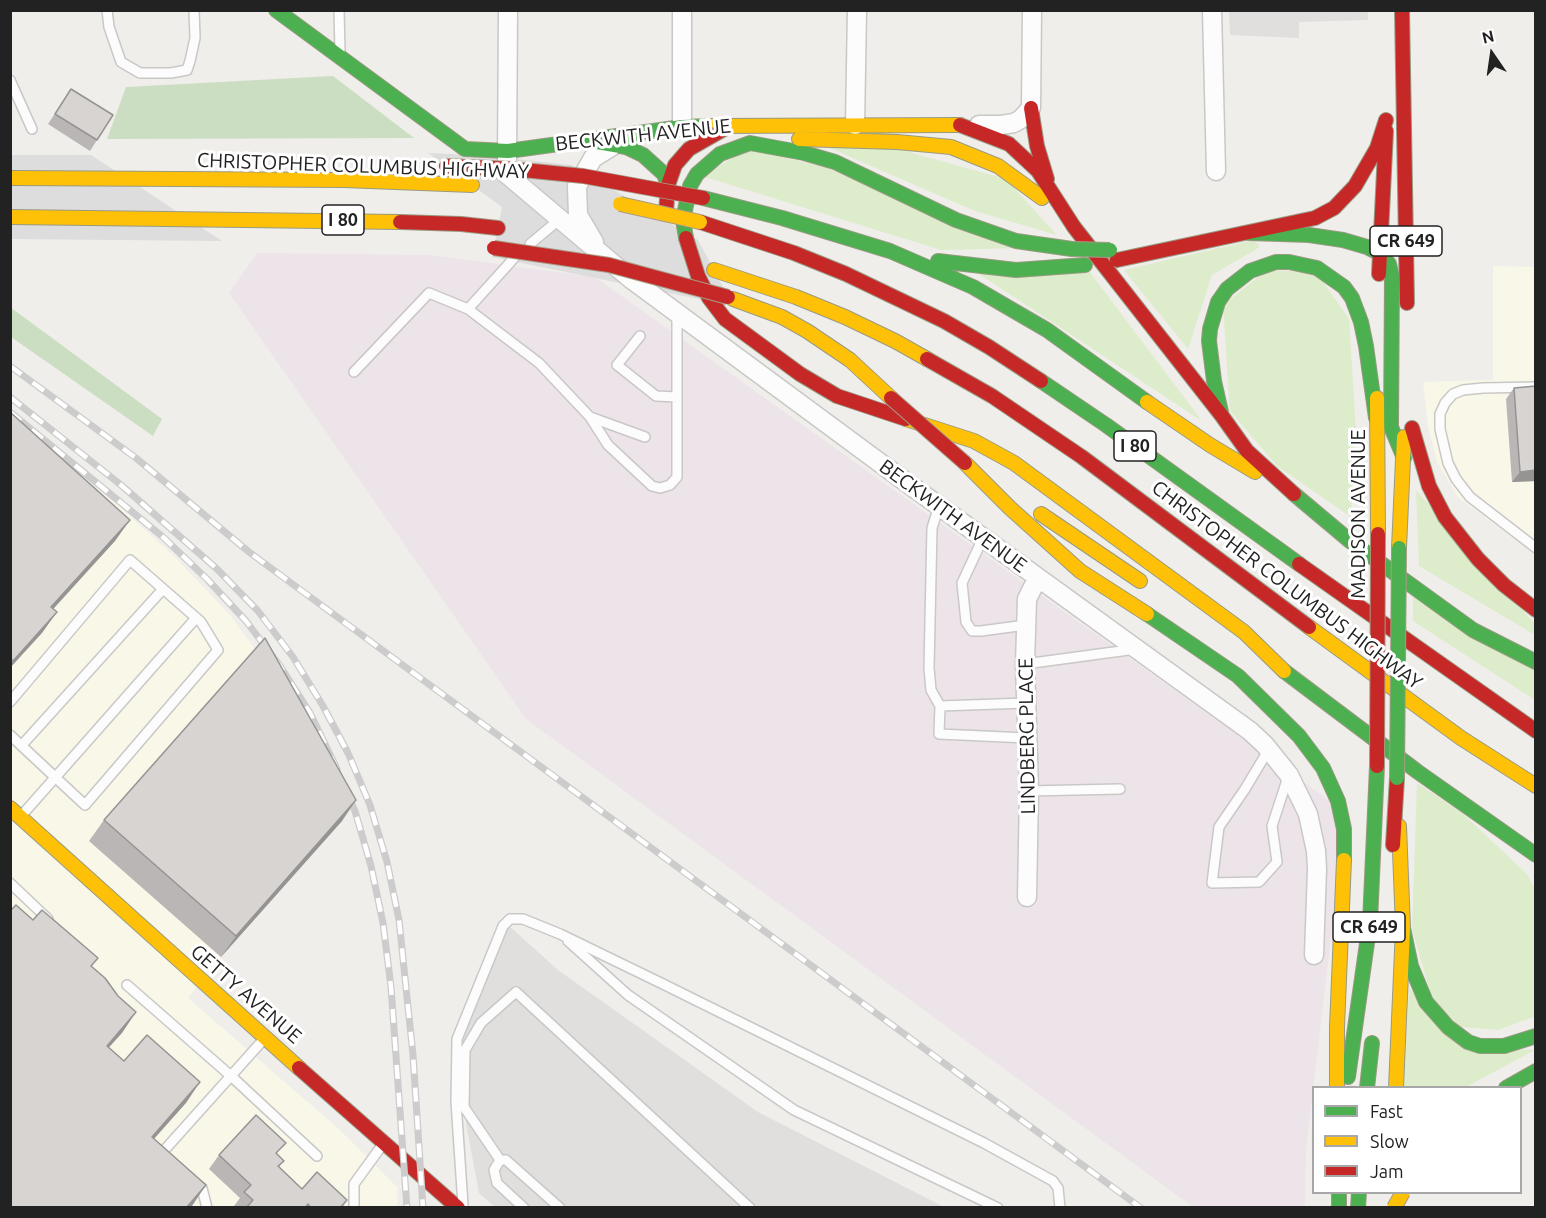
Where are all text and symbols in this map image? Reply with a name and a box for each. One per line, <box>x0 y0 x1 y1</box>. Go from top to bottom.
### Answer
north arrow <box>1462 24 1522 84</box>
text: N <box>1480 26 1496 47</box>
street label: BECKWITH AVENUE <box>554 114 732 156</box>
street label: CHRISTOPHER COLUMBUS HIGHWAY <box>196 148 530 184</box>
road number: I 80 <box>322 205 364 235</box>
road number: CR 649 <box>1370 226 1442 256</box>
street label: MADISON AVENUE <box>1346 429 1370 599</box>
road number: I 80 <box>1114 431 1156 461</box>
street label: BECKWITH AVENUE <box>875 454 1031 578</box>
street label: CHRISTOPHER COLUMBUS HIGHWAY <box>1147 475 1427 695</box>
street label: LINDBERG PLACE <box>1014 657 1040 815</box>
road number: CR 649 <box>1333 912 1405 942</box>
street label: GETTY AVENUE <box>186 939 306 1049</box>
legend <box>1312 1086 1522 1194</box>
text: Fast <box>1370 1101 1403 1121</box>
text: Slow <box>1370 1131 1409 1151</box>
text: Jam <box>1370 1161 1404 1181</box>

